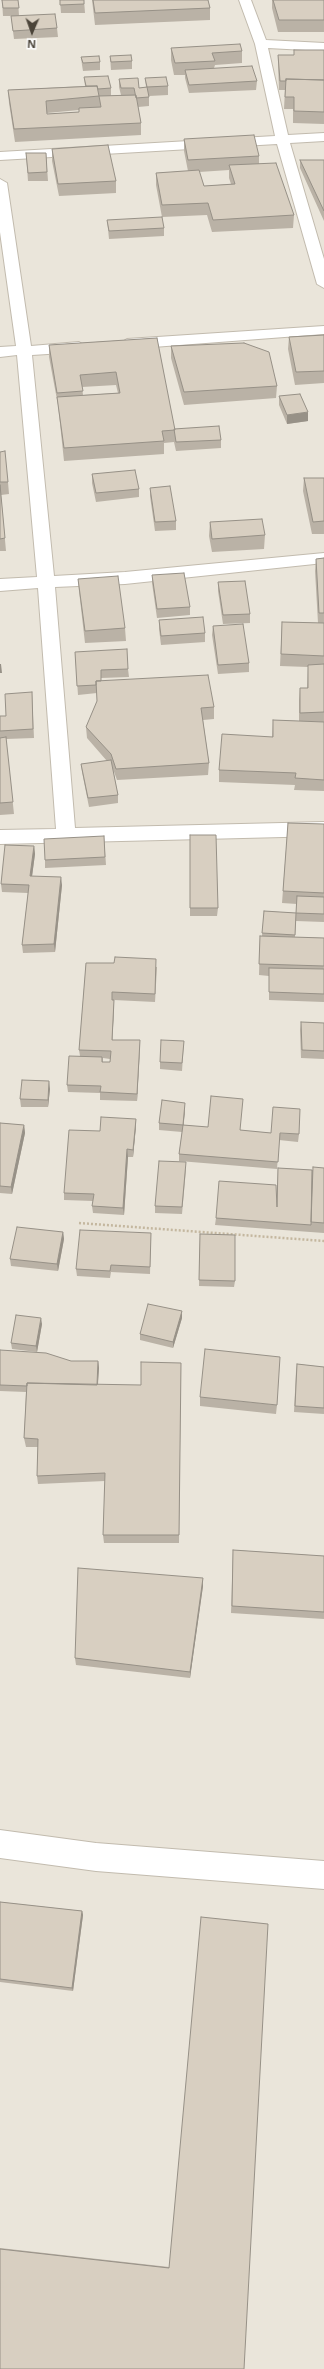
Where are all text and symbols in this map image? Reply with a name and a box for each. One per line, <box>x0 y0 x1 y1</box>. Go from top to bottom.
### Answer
north arrow <box>12 12 52 52</box>
text: N <box>27 37 36 52</box>

